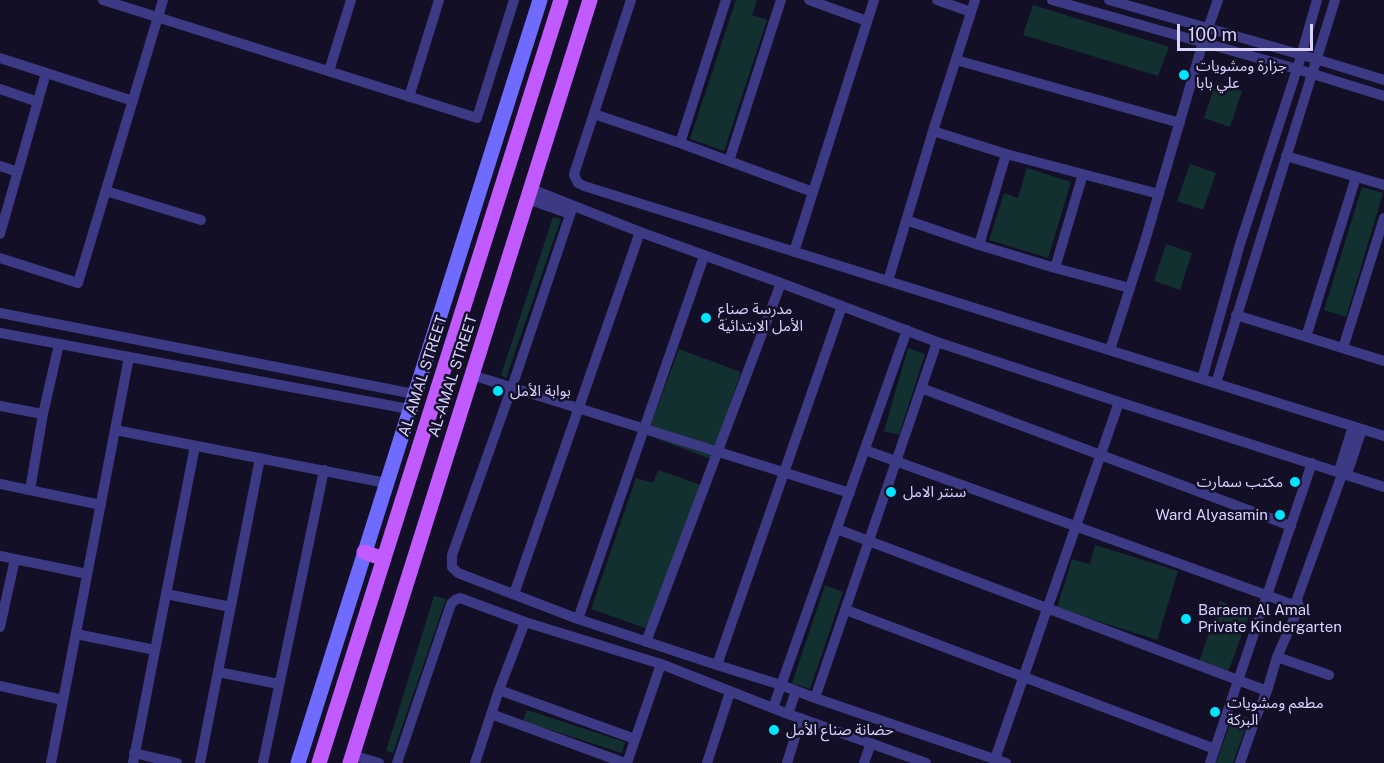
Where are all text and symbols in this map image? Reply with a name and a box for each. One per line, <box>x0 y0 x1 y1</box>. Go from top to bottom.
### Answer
scale bar <box>1180 12 1316 50</box>
text: 100 m <box>1188 24 1237 45</box>
place label: جزارة ومشويات علي بابا <box>1196 57 1287 92</box>
marker: جزارة ومشويات علي بابا <box>1177 68 1191 82</box>
place label: مدرسة صناع الأمل الابتدائية <box>718 300 803 335</box>
marker: مدرسة صناع الأمل الابتدائية <box>699 311 713 325</box>
street label: AL AMAL STREET <box>395 313 451 439</box>
street label: AL-AMAL STREET <box>425 313 481 439</box>
place label: بوابة الأمل <box>510 382 571 400</box>
marker: بوابة الأمل <box>491 384 505 398</box>
place label: مكتب سمارت <box>1197 473 1283 491</box>
marker: مكتب سمارت <box>1288 475 1302 489</box>
place label: سنتر الامل <box>903 483 966 501</box>
marker: سنتر الامل <box>884 485 898 499</box>
place label: Ward Alyasamin <box>1155 506 1268 524</box>
marker: Ward Alyasamin <box>1273 508 1287 522</box>
place label: Baraem Al Amal Private Kindergarten <box>1198 601 1342 636</box>
marker: Baraem Al Amal Private Kindergarten <box>1179 612 1193 626</box>
place label: مطعم ومشويات البركة <box>1227 694 1324 729</box>
marker: مطعم ومشويات البركة <box>1208 705 1222 719</box>
place label: حضانة صناع الأمل <box>786 721 894 739</box>
marker: حضانة صناع الأمل <box>767 723 781 737</box>

